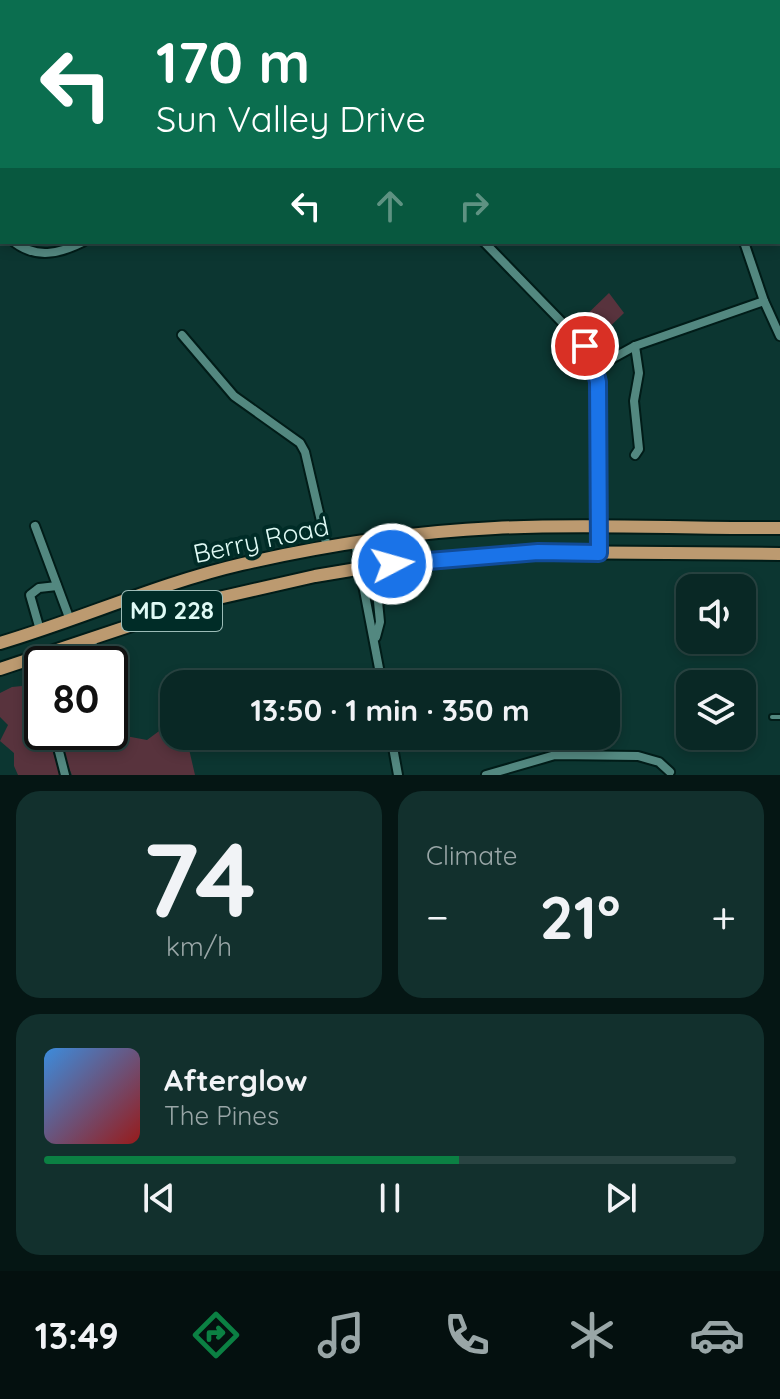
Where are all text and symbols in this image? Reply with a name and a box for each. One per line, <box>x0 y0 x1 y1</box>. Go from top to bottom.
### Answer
text: 170 m <box>156 27 310 97</box>
icon: left <box>24 32 128 136</box>
text: Sun Valley Drive <box>156 96 426 141</box>
icon: left <box>284 184 328 228</box>
icon: ahead <box>368 184 412 228</box>
icon: right <box>452 184 496 228</box>
pin <box>551 312 619 380</box>
icon: arrive <box>563 324 607 368</box>
street label: Berry Road <box>190 509 332 570</box>
position arrow <box>350 522 434 606</box>
map controls <box>676 574 756 750</box>
button: sound <box>676 574 756 654</box>
road number: MD 228 <box>122 591 222 631</box>
speed limit sign: 80 <box>24 646 128 750</box>
button: layers <box>676 670 756 750</box>
text: 13:50 · 1 min · 350 m <box>250 691 530 729</box>
text: 74 <box>142 813 256 943</box>
text: Climate <box>426 839 517 872</box>
text: 21° <box>540 879 621 954</box>
text: − <box>426 889 449 944</box>
text: + <box>711 889 736 944</box>
text: km/h <box>166 930 232 963</box>
text: Afterglow <box>164 1061 307 1099</box>
text: The Pines <box>164 1099 279 1132</box>
icon: previous <box>137 1176 181 1220</box>
icon: pause <box>368 1176 412 1220</box>
icon: next <box>599 1176 643 1220</box>
icon: directions <box>188 1307 244 1363</box>
icon: music <box>313 1307 369 1363</box>
icon: phone <box>439 1307 495 1363</box>
icon: climate <box>564 1307 620 1363</box>
icon: car <box>689 1307 745 1363</box>
text: 13:49 <box>35 1313 119 1358</box>

